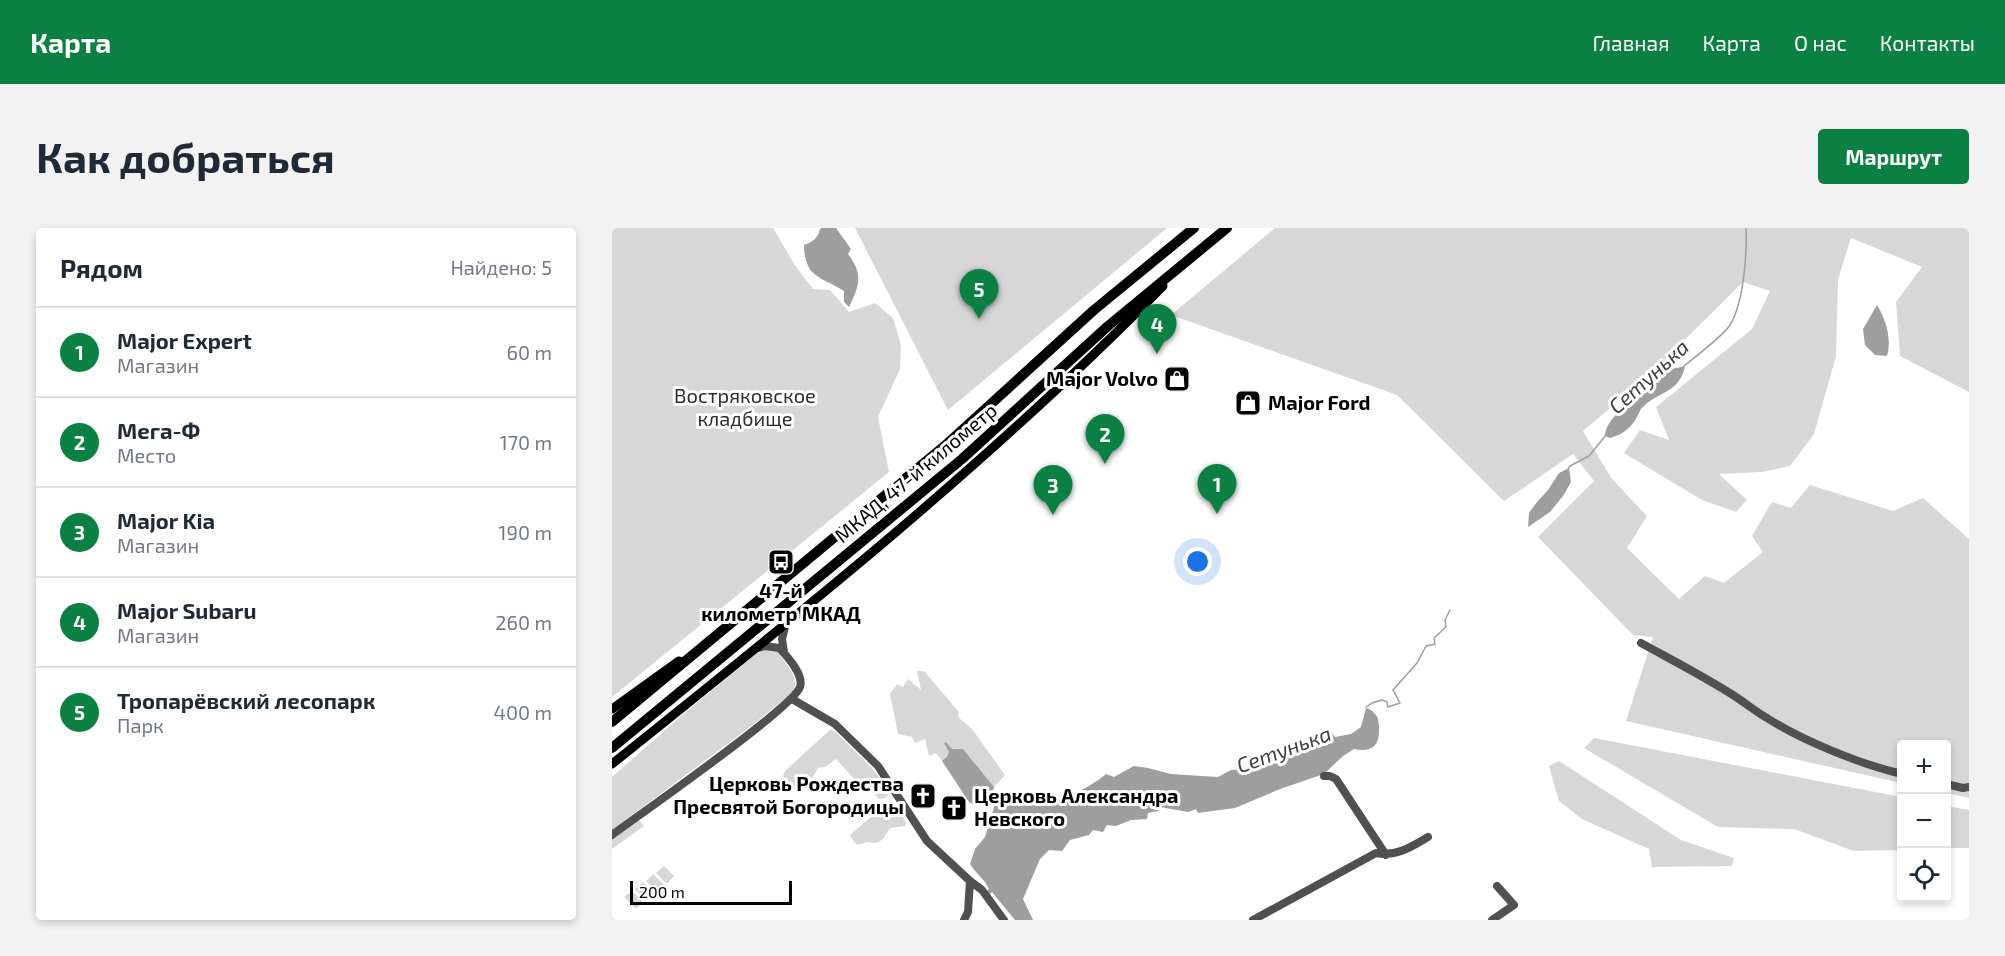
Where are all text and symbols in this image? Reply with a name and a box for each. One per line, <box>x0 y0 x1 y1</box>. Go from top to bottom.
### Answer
text: Карта <box>30 25 111 59</box>
text: Главная <box>1593 30 1670 55</box>
text: Карта <box>1703 30 1761 55</box>
text: О нас <box>1794 30 1847 55</box>
text: Контакты <box>1880 30 1975 55</box>
button: Маршрут <box>1818 129 1969 184</box>
text: Как добраться <box>36 131 335 181</box>
text: Рядом <box>60 252 143 283</box>
text: Найдено: 5 <box>450 255 552 279</box>
pin: 5 <box>960 270 998 319</box>
pin: 4 <box>1138 304 1176 354</box>
text: Major Expert <box>117 327 252 353</box>
water label: Сетунька <box>1603 333 1693 418</box>
text: 1 <box>75 340 84 364</box>
text: 60 m <box>507 340 552 364</box>
text: Магазин <box>117 353 199 377</box>
shop icon: Major Volvo <box>1162 364 1192 394</box>
place label: Major Volvo <box>1046 366 1158 390</box>
park label: Востряковское кладбище <box>674 383 816 430</box>
shop icon: Major Ford <box>1233 388 1263 418</box>
place label: Major Ford <box>1268 390 1371 414</box>
street label: МКАД, 47-й километр <box>829 397 1001 547</box>
pin: 2 <box>1086 414 1124 464</box>
text: Мега-Ф <box>117 417 200 443</box>
text: 2 <box>74 430 85 454</box>
text: 170 m <box>500 430 552 454</box>
text: Место <box>117 443 176 467</box>
pin: 1 <box>1198 464 1236 514</box>
pin: 3 <box>1034 466 1072 515</box>
text: Major Kia <box>117 507 215 533</box>
text: 3 <box>74 520 85 544</box>
text: 190 m <box>499 520 552 544</box>
text: Магазин <box>117 533 199 557</box>
bus stop icon: 47-й километр МКАД <box>766 547 796 577</box>
your location <box>1183 547 1212 576</box>
place label: 47-й километр МКАД <box>701 578 861 625</box>
text: Major Subaru <box>117 597 256 623</box>
text: 4 <box>73 610 86 634</box>
text: 260 m <box>495 610 552 634</box>
text: Магазин <box>117 623 199 647</box>
text: Тропарёвский лесопарк <box>117 687 375 713</box>
text: 5 <box>74 700 85 724</box>
text: 400 m <box>494 700 552 724</box>
text: Парк <box>117 713 164 737</box>
water label: Сетунька <box>1233 720 1334 777</box>
map controls <box>1897 740 1951 902</box>
button: + <box>1897 740 1951 794</box>
place label: Церковь Рождества Пресвятой Богородицы <box>673 771 904 818</box>
church icon: Церковь Рождества Пресвятой Богородицы <box>908 781 938 811</box>
place label: Церковь Александра Невского <box>974 783 1179 830</box>
church icon: Церковь Александра Невского <box>939 793 969 823</box>
button: − <box>1897 794 1951 848</box>
button: locate <box>1897 848 1951 902</box>
scale bar <box>630 878 792 906</box>
text: 200 m <box>639 882 685 901</box>

